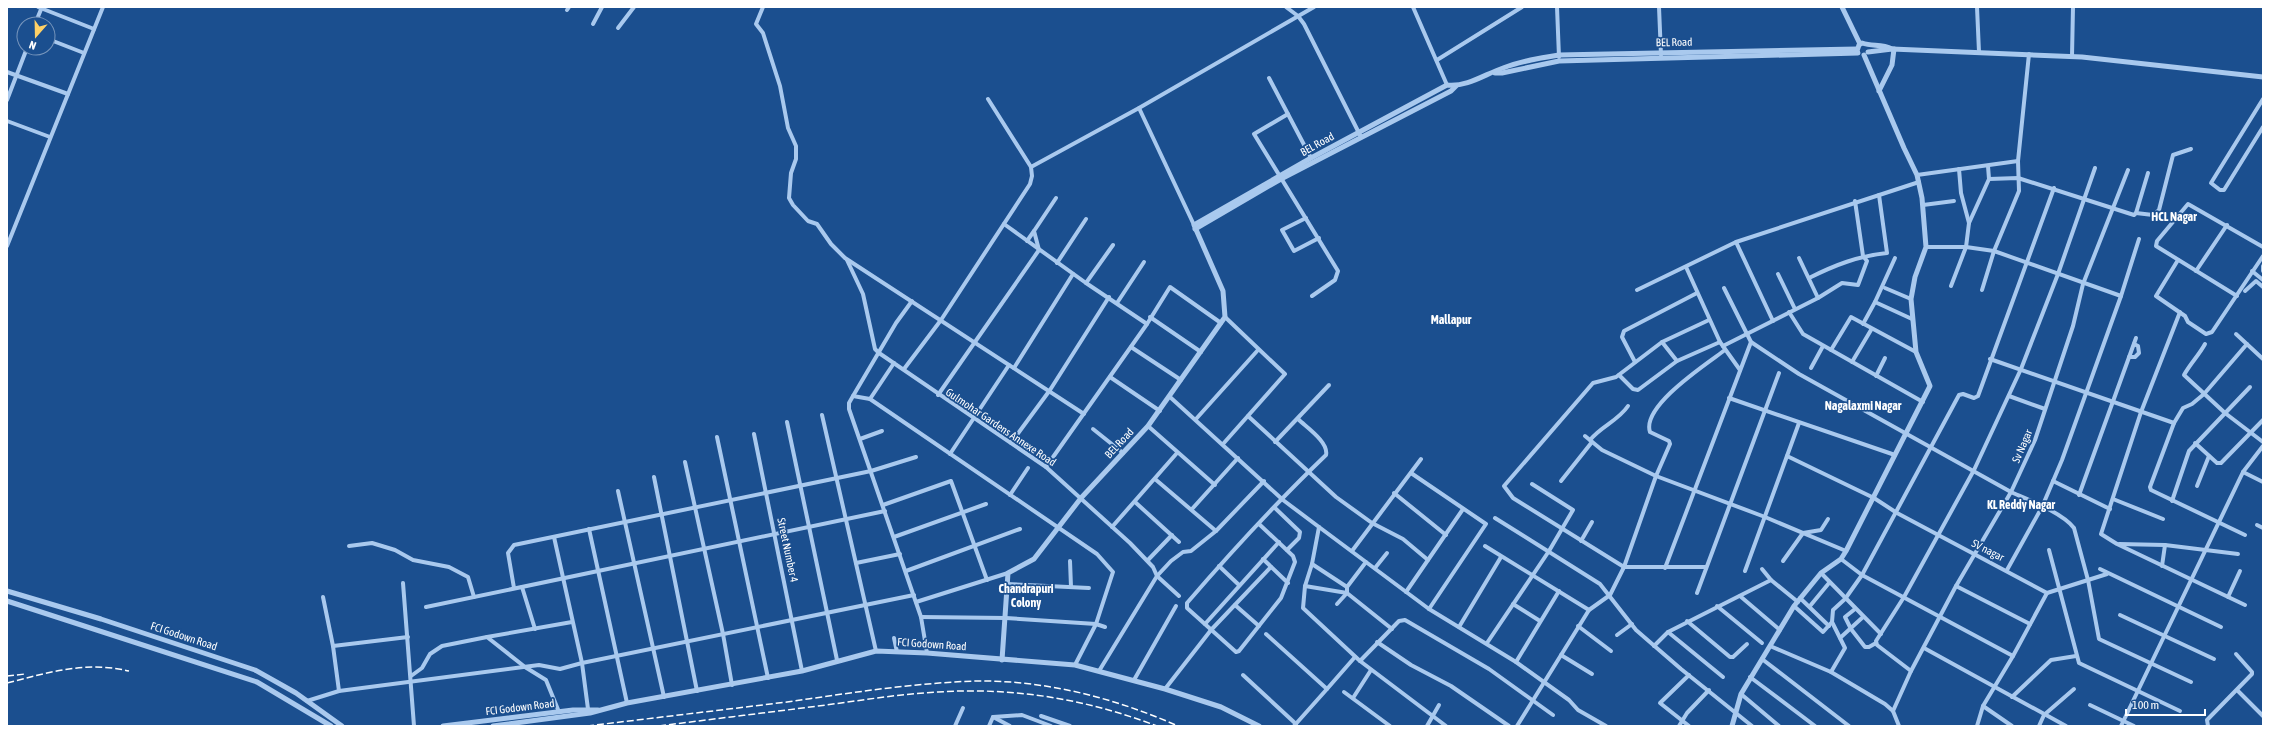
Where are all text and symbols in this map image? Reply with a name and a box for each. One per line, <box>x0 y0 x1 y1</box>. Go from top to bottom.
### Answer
north arrow <box>16 16 56 56</box>
street label: BEL Road <box>1656 36 1692 48</box>
text: N <box>27 39 38 52</box>
street label: BEL Road <box>1298 130 1336 158</box>
district label: HCL Nagar <box>2151 210 2197 224</box>
district label: Mallapur <box>1431 313 1472 327</box>
street label: Gulmohar Gardens Annexe Road <box>944 386 1058 468</box>
district label: Nagalaxmi Nagar <box>1825 399 1902 413</box>
street label: BEL Road <box>1102 425 1136 461</box>
street label: Sv Nagar <box>2010 427 2035 464</box>
district label: KL Reddy Nagar <box>1987 498 2056 512</box>
street label: Street Number 4 <box>775 517 801 583</box>
street label: SV nagar <box>1970 537 2007 564</box>
district label: Chandrapuri Colony <box>999 582 1054 610</box>
street label: FCI Godown Road <box>149 620 219 652</box>
street label: FCI Godown Road <box>897 636 967 652</box>
scale bar <box>2126 691 2205 717</box>
street label: FCI Godown Road <box>485 697 555 717</box>
text: 100 m <box>2132 698 2159 712</box>

